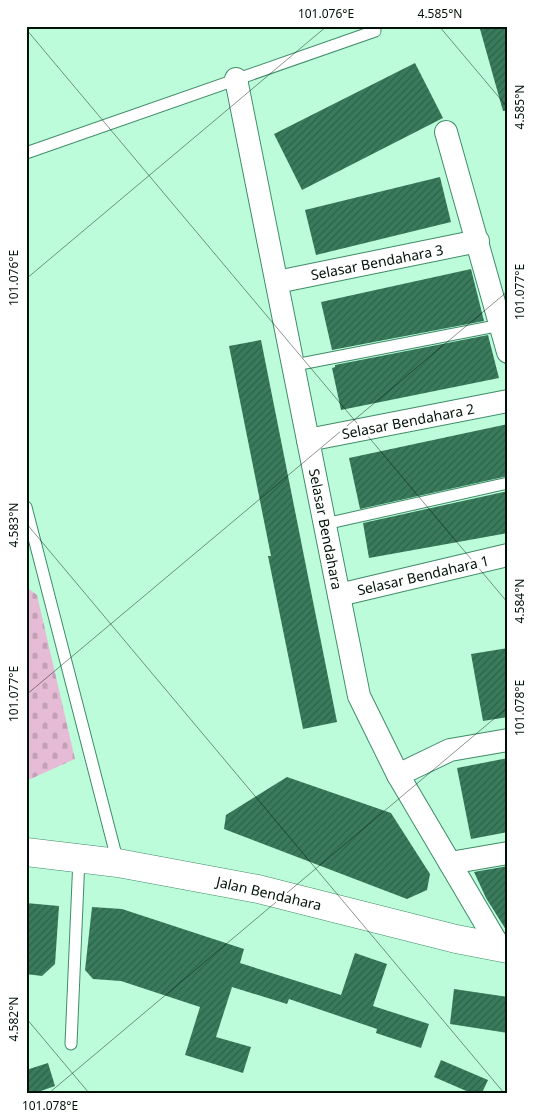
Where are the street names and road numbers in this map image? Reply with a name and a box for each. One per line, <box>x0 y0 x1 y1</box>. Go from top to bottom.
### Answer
street label: Selasar Bendahara 3 <box>309 240 445 284</box>
street label: Selasar Bendahara 2 <box>340 399 476 443</box>
street label: Selasar Bendahara <box>305 467 347 591</box>
street label: Selasar Bendahara 1 <box>355 551 491 599</box>
street label: Jalan Bendahara <box>213 871 323 914</box>

